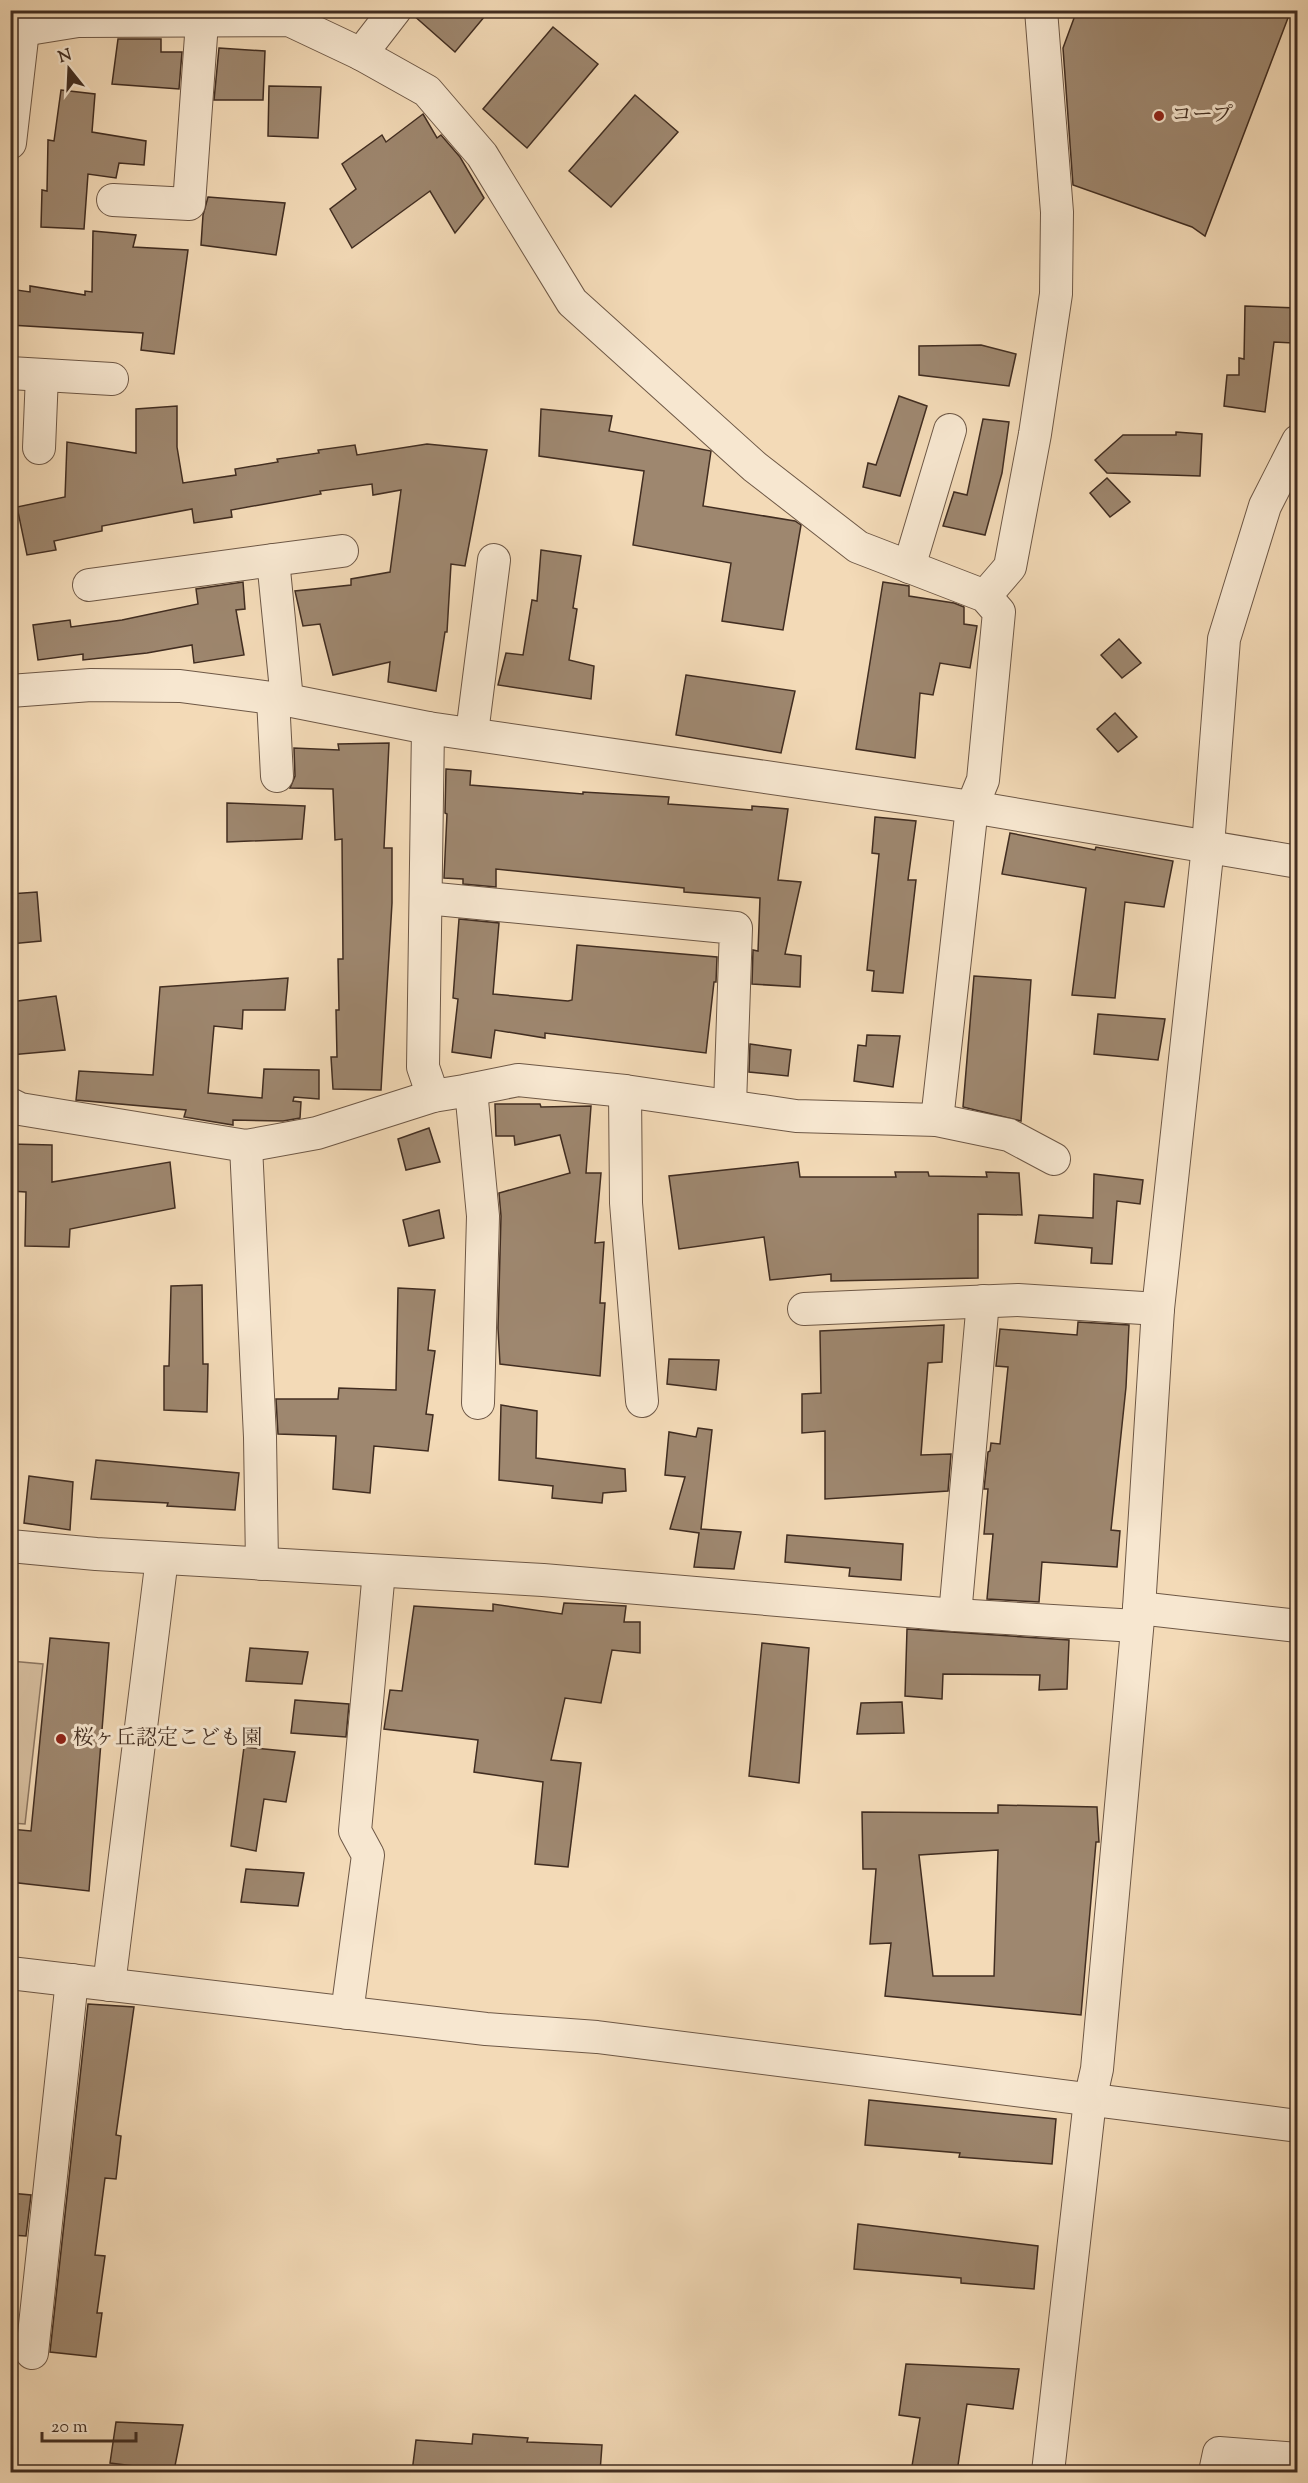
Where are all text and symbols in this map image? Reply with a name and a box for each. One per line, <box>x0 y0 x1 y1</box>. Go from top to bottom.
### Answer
north arrow <box>39 39 99 99</box>
text: N <box>56 44 75 70</box>
place label: コープ <box>1171 101 1233 131</box>
marker: コープ <box>1152 109 1166 123</box>
place label: 桜ヶ丘認定こども園 <box>73 1724 262 1754</box>
marker: 桜ヶ丘認定こども園 <box>54 1732 68 1746</box>
scale bar <box>42 2405 136 2443</box>
text: 20 m <box>51 2415 88 2441</box>

